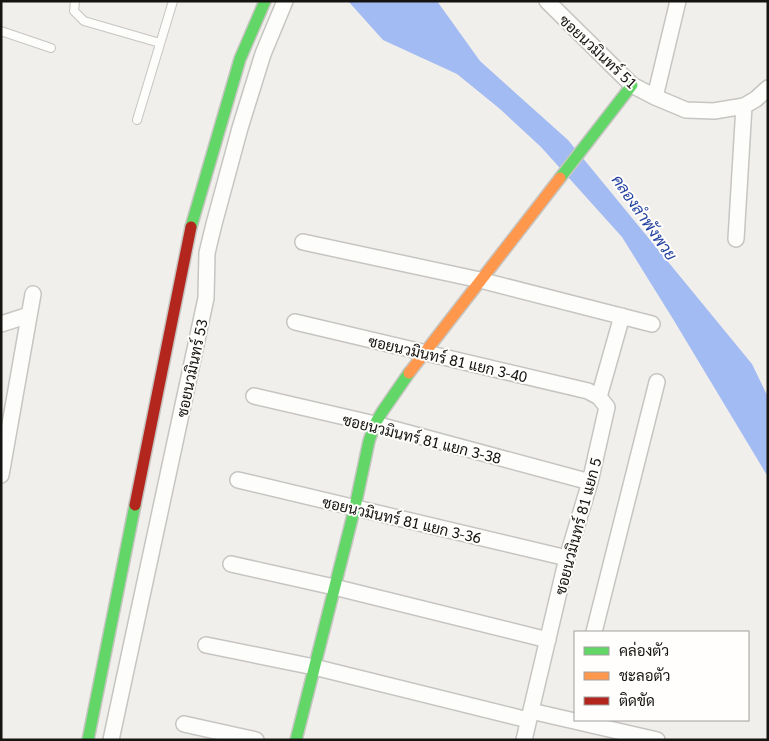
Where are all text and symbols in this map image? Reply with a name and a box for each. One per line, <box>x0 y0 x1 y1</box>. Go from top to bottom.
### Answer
street label: ซอยนวมินทร์ 51 <box>556 10 642 92</box>
water label: คลองลำพังพวย <box>608 170 682 264</box>
street label: ซอยนวมินทร์ 53 <box>171 317 211 419</box>
street label: ซอยนวมินทร์ 81 แยก 3-40 <box>366 330 530 386</box>
street label: ซอยนวมินทร์ 81 แยก 3-38 <box>341 409 503 467</box>
street label: ซอยนวมินทร์ 81 แยก 5 <box>550 455 604 597</box>
street label: ซอยนวมินทร์ 81 แยก 3-36 <box>320 491 484 547</box>
legend <box>574 631 749 721</box>
text: คล่องตัว <box>619 640 669 659</box>
text: ชะลอตัว <box>619 665 670 684</box>
text: ติดขัด <box>619 690 655 709</box>

